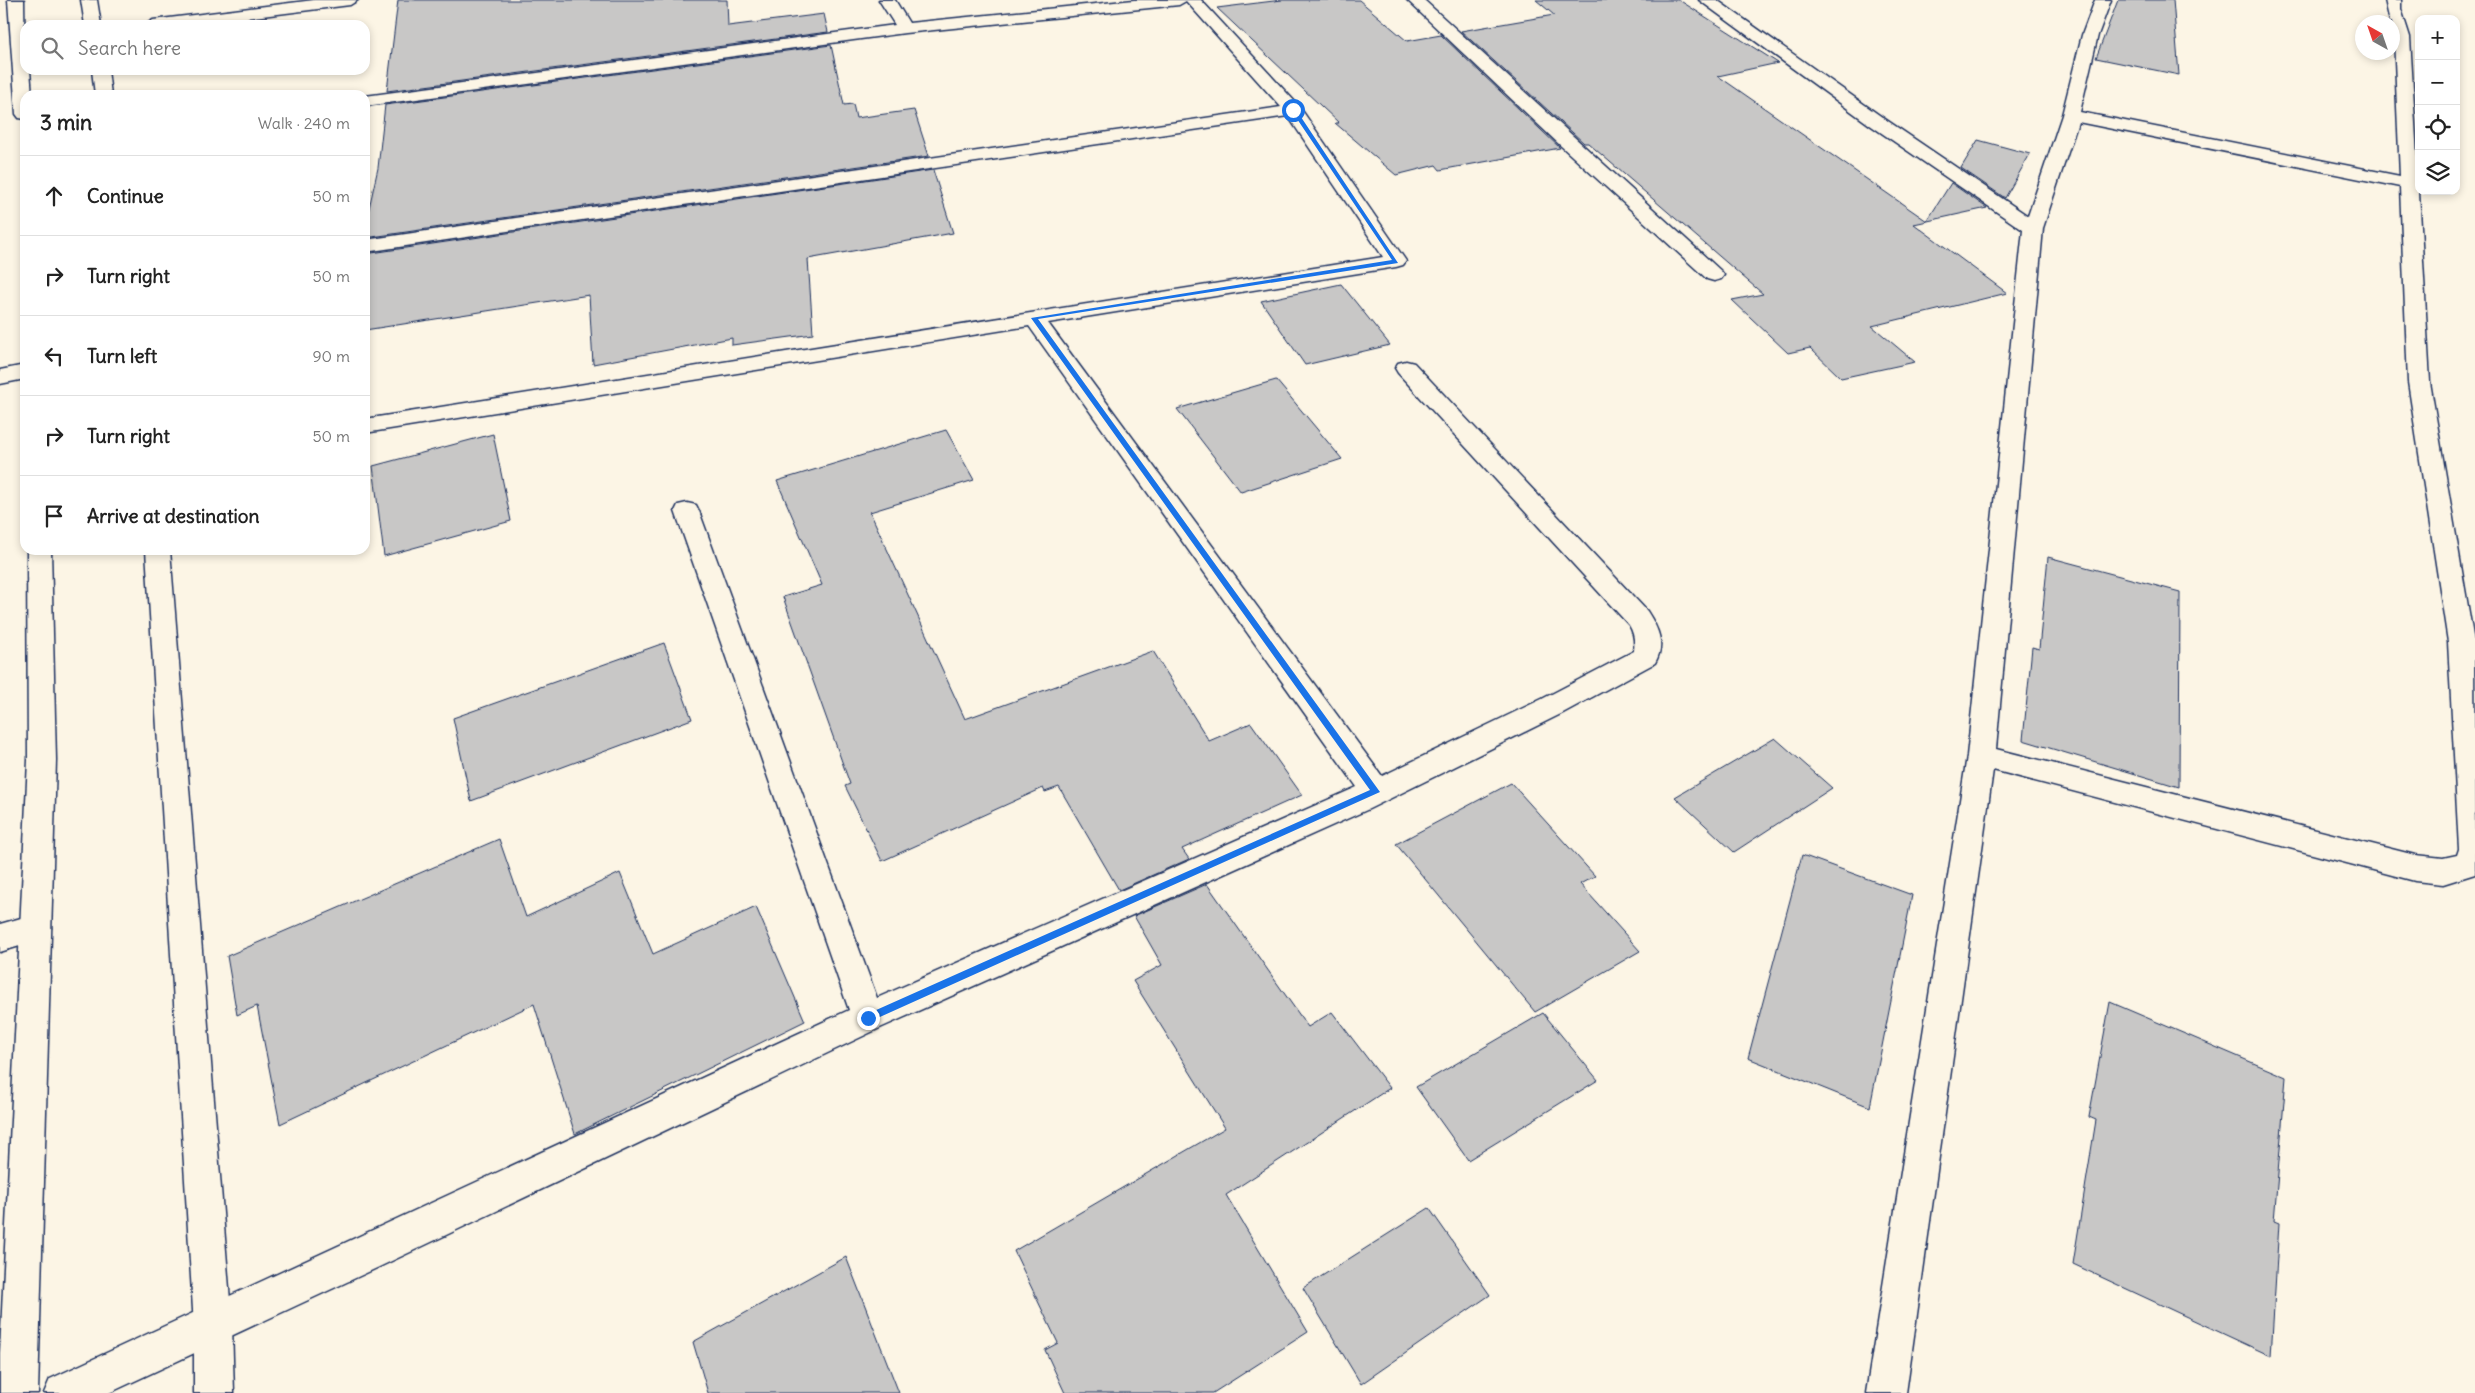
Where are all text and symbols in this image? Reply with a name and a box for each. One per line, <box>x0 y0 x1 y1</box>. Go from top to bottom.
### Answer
north arrow <box>2355 15 2400 60</box>
map controls <box>2415 15 2460 195</box>
button: + <box>2415 15 2460 60</box>
search box <box>20 20 370 75</box>
icon: search <box>38 34 66 62</box>
text: Search here <box>78 36 181 60</box>
button: − <box>2415 60 2460 105</box>
route start <box>1282 99 1305 122</box>
button: locate <box>2415 105 2460 150</box>
text: 3 min <box>40 109 92 136</box>
text: Walk · 240 m <box>258 113 350 133</box>
button: layers <box>2415 150 2460 195</box>
icon: ahead <box>40 182 68 210</box>
text: Continue <box>87 184 164 208</box>
text: 50 m <box>312 186 350 206</box>
icon: right <box>40 262 68 290</box>
text: Turn right <box>87 264 170 288</box>
text: 50 m <box>312 266 350 286</box>
icon: left <box>40 342 68 370</box>
text: Turn left <box>87 344 157 368</box>
text: 90 m <box>312 346 350 366</box>
icon: right <box>40 422 68 450</box>
text: Turn right <box>87 424 170 448</box>
text: 50 m <box>312 426 350 446</box>
icon: arrive <box>40 502 68 530</box>
text: Arrive at destination <box>87 504 260 528</box>
route end <box>857 1007 880 1030</box>

